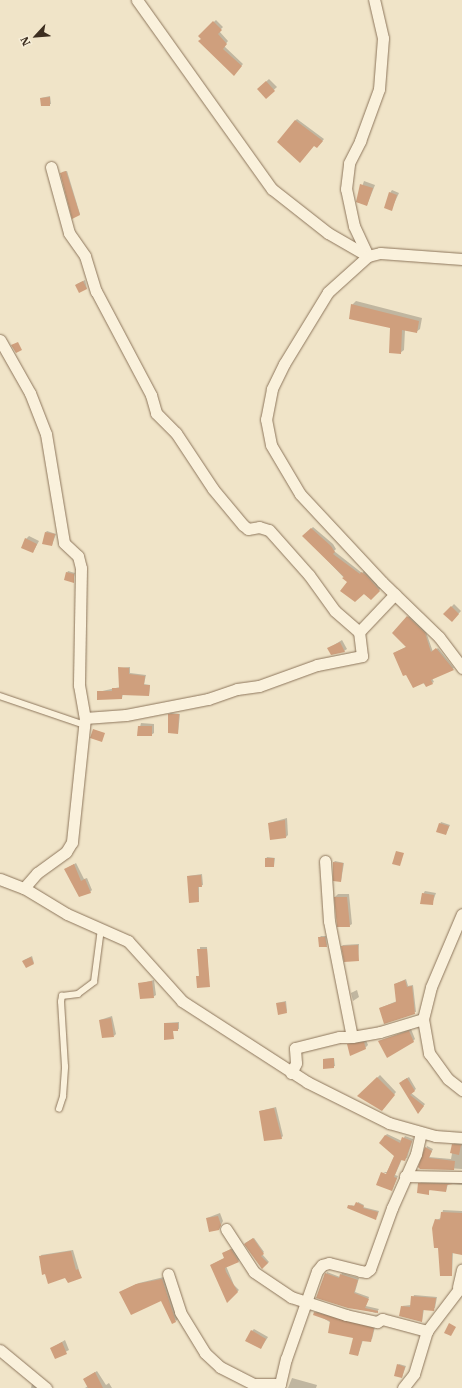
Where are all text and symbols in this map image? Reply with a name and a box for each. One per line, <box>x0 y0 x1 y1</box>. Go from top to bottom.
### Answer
north arrow <box>16 16 56 56</box>
text: N <box>17 34 33 48</box>

